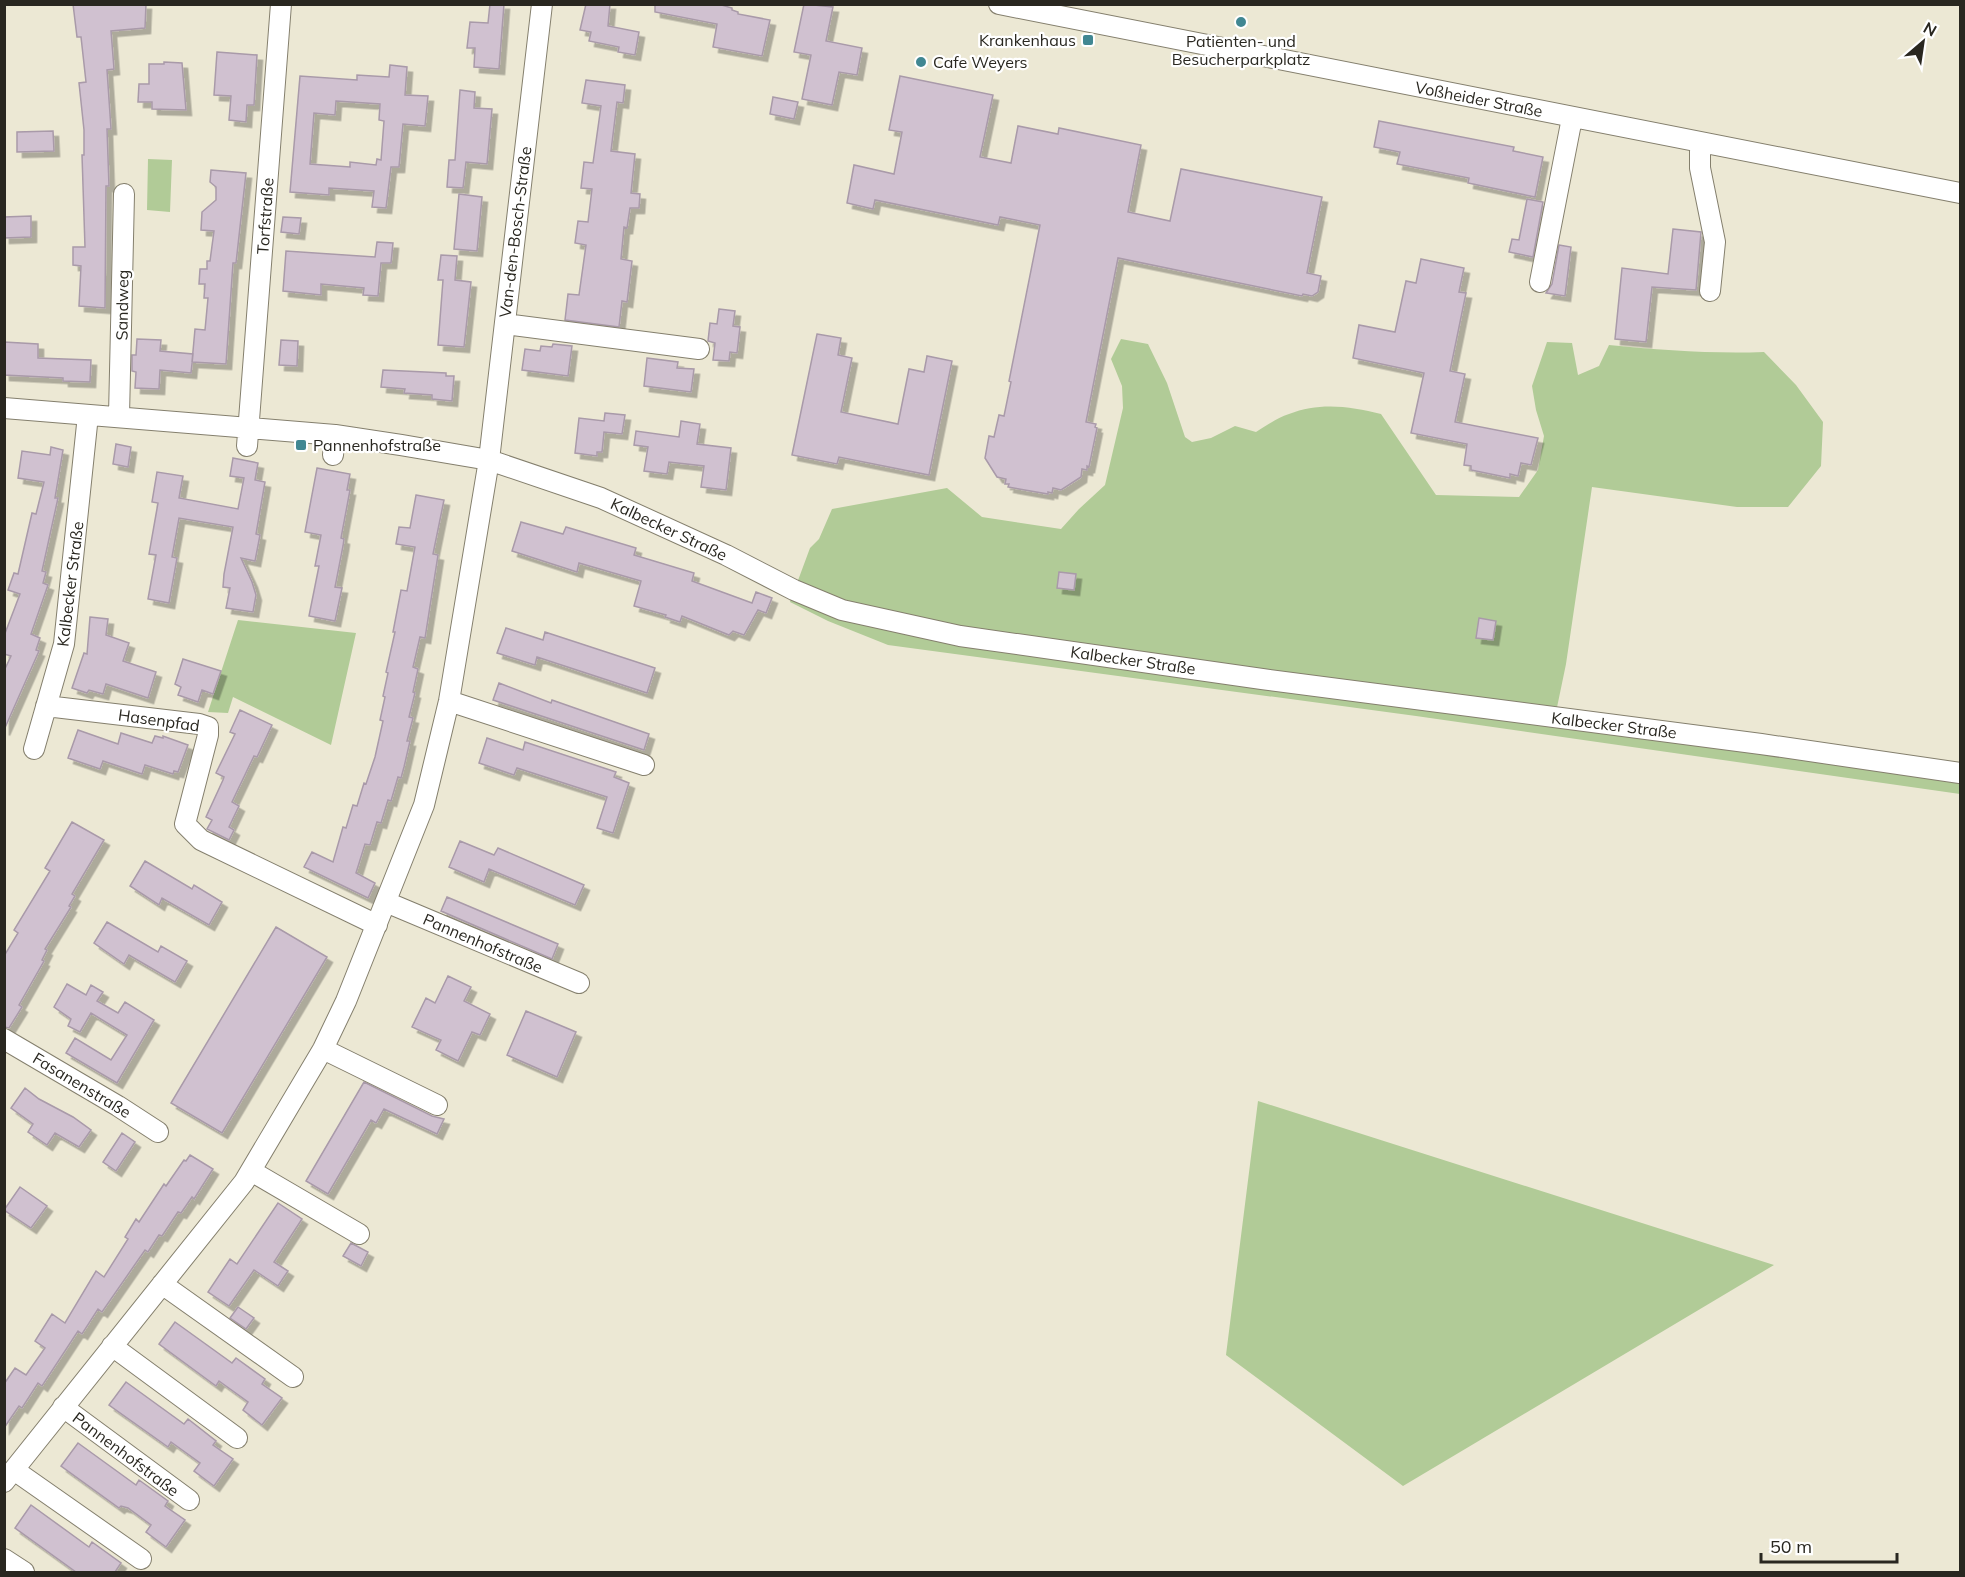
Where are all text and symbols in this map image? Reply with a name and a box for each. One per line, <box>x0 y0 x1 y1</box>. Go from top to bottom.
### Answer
north arrow <box>1893 12 1953 72</box>
marker: Patienten- und Besucherparkplatz <box>1234 15 1248 29</box>
text: N <box>1920 17 1940 41</box>
place label: Krankenhaus <box>979 30 1076 50</box>
place label: Patienten- und Besucherparkplatz <box>1172 31 1310 69</box>
marker: Krankenhaus <box>1081 33 1095 47</box>
place label: Cafe Weyers <box>933 52 1028 72</box>
marker: Cafe Weyers <box>914 55 928 69</box>
street label: Voßheider Straße <box>1414 77 1544 121</box>
street label: Van-den-Bosch-Straße <box>495 145 535 319</box>
street label: Torfstraße <box>252 177 278 255</box>
street label: Sandweg <box>111 269 133 341</box>
place label: Pannenhofstraße <box>313 435 441 455</box>
marker: Pannenhofstraße <box>294 438 308 452</box>
street label: Kalbecker Straße <box>608 493 730 565</box>
street label: Kalbecker Straße <box>52 520 88 648</box>
street label: Kalbecker Straße <box>1069 641 1197 679</box>
street label: Hasenpfad <box>117 704 201 736</box>
street label: Kalbecker Straße <box>1550 707 1678 743</box>
street label: Pannenhofstraße <box>420 909 546 977</box>
street label: Fasanenstraße <box>29 1048 135 1122</box>
street label: Pannenhofstraße <box>69 1408 183 1500</box>
scale bar <box>1761 1526 1898 1564</box>
text: 50 m <box>1770 1535 1812 1558</box>

